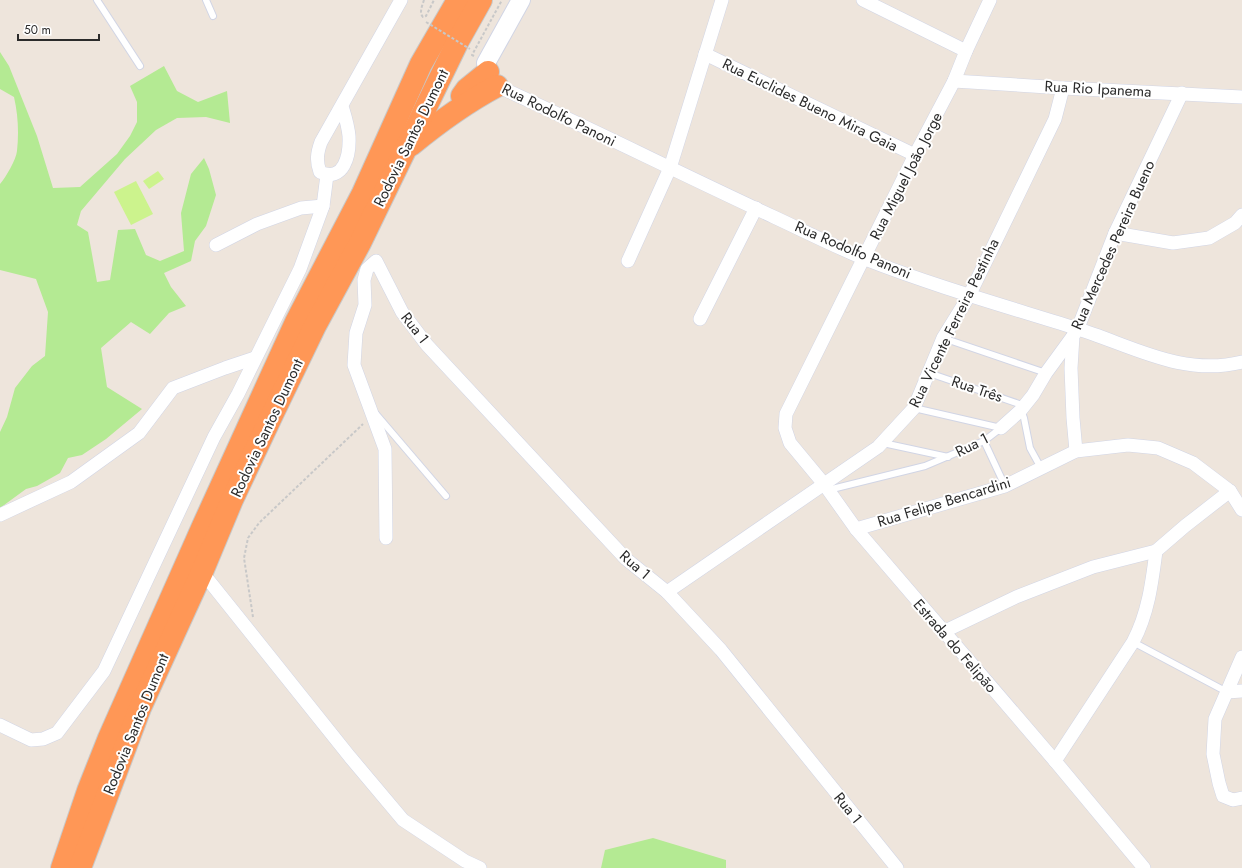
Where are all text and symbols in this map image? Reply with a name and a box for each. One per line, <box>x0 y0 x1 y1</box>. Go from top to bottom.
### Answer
scale bar <box>18 16 99 42</box>
text: 50 m <box>24 21 51 39</box>
street label: Rua Euclides Bueno Mira Gaia <box>719 53 901 157</box>
street label: Rodovia Santos Dumont <box>368 65 454 210</box>
street label: Rua Rio Ipanema <box>1044 75 1152 103</box>
street label: Rua Rodolfo Panoni <box>498 78 620 152</box>
street label: Rua Miguel João Jorge <box>864 108 948 244</box>
street label: Rua Mercedes Pereira Bueno <box>1066 157 1160 333</box>
street label: Rua Rodolfo Panoni <box>791 216 915 284</box>
street label: Rua Vicente Ferreira Pestinha <box>903 235 1005 411</box>
street label: Rua 1 <box>396 308 434 348</box>
street label: Rodovia Santos Dumont <box>225 355 309 501</box>
street label: Rua Três <box>949 370 1005 408</box>
street label: Rua 1 <box>952 427 992 463</box>
street label: Rua Felipe Bencardini <box>875 471 1013 533</box>
street label: Rua 1 <box>615 545 655 585</box>
street label: Estrada do Felipão <box>908 594 1002 698</box>
street label: Rodovia Santos Dumont <box>98 650 175 798</box>
street label: Rua 1 <box>829 788 867 828</box>

